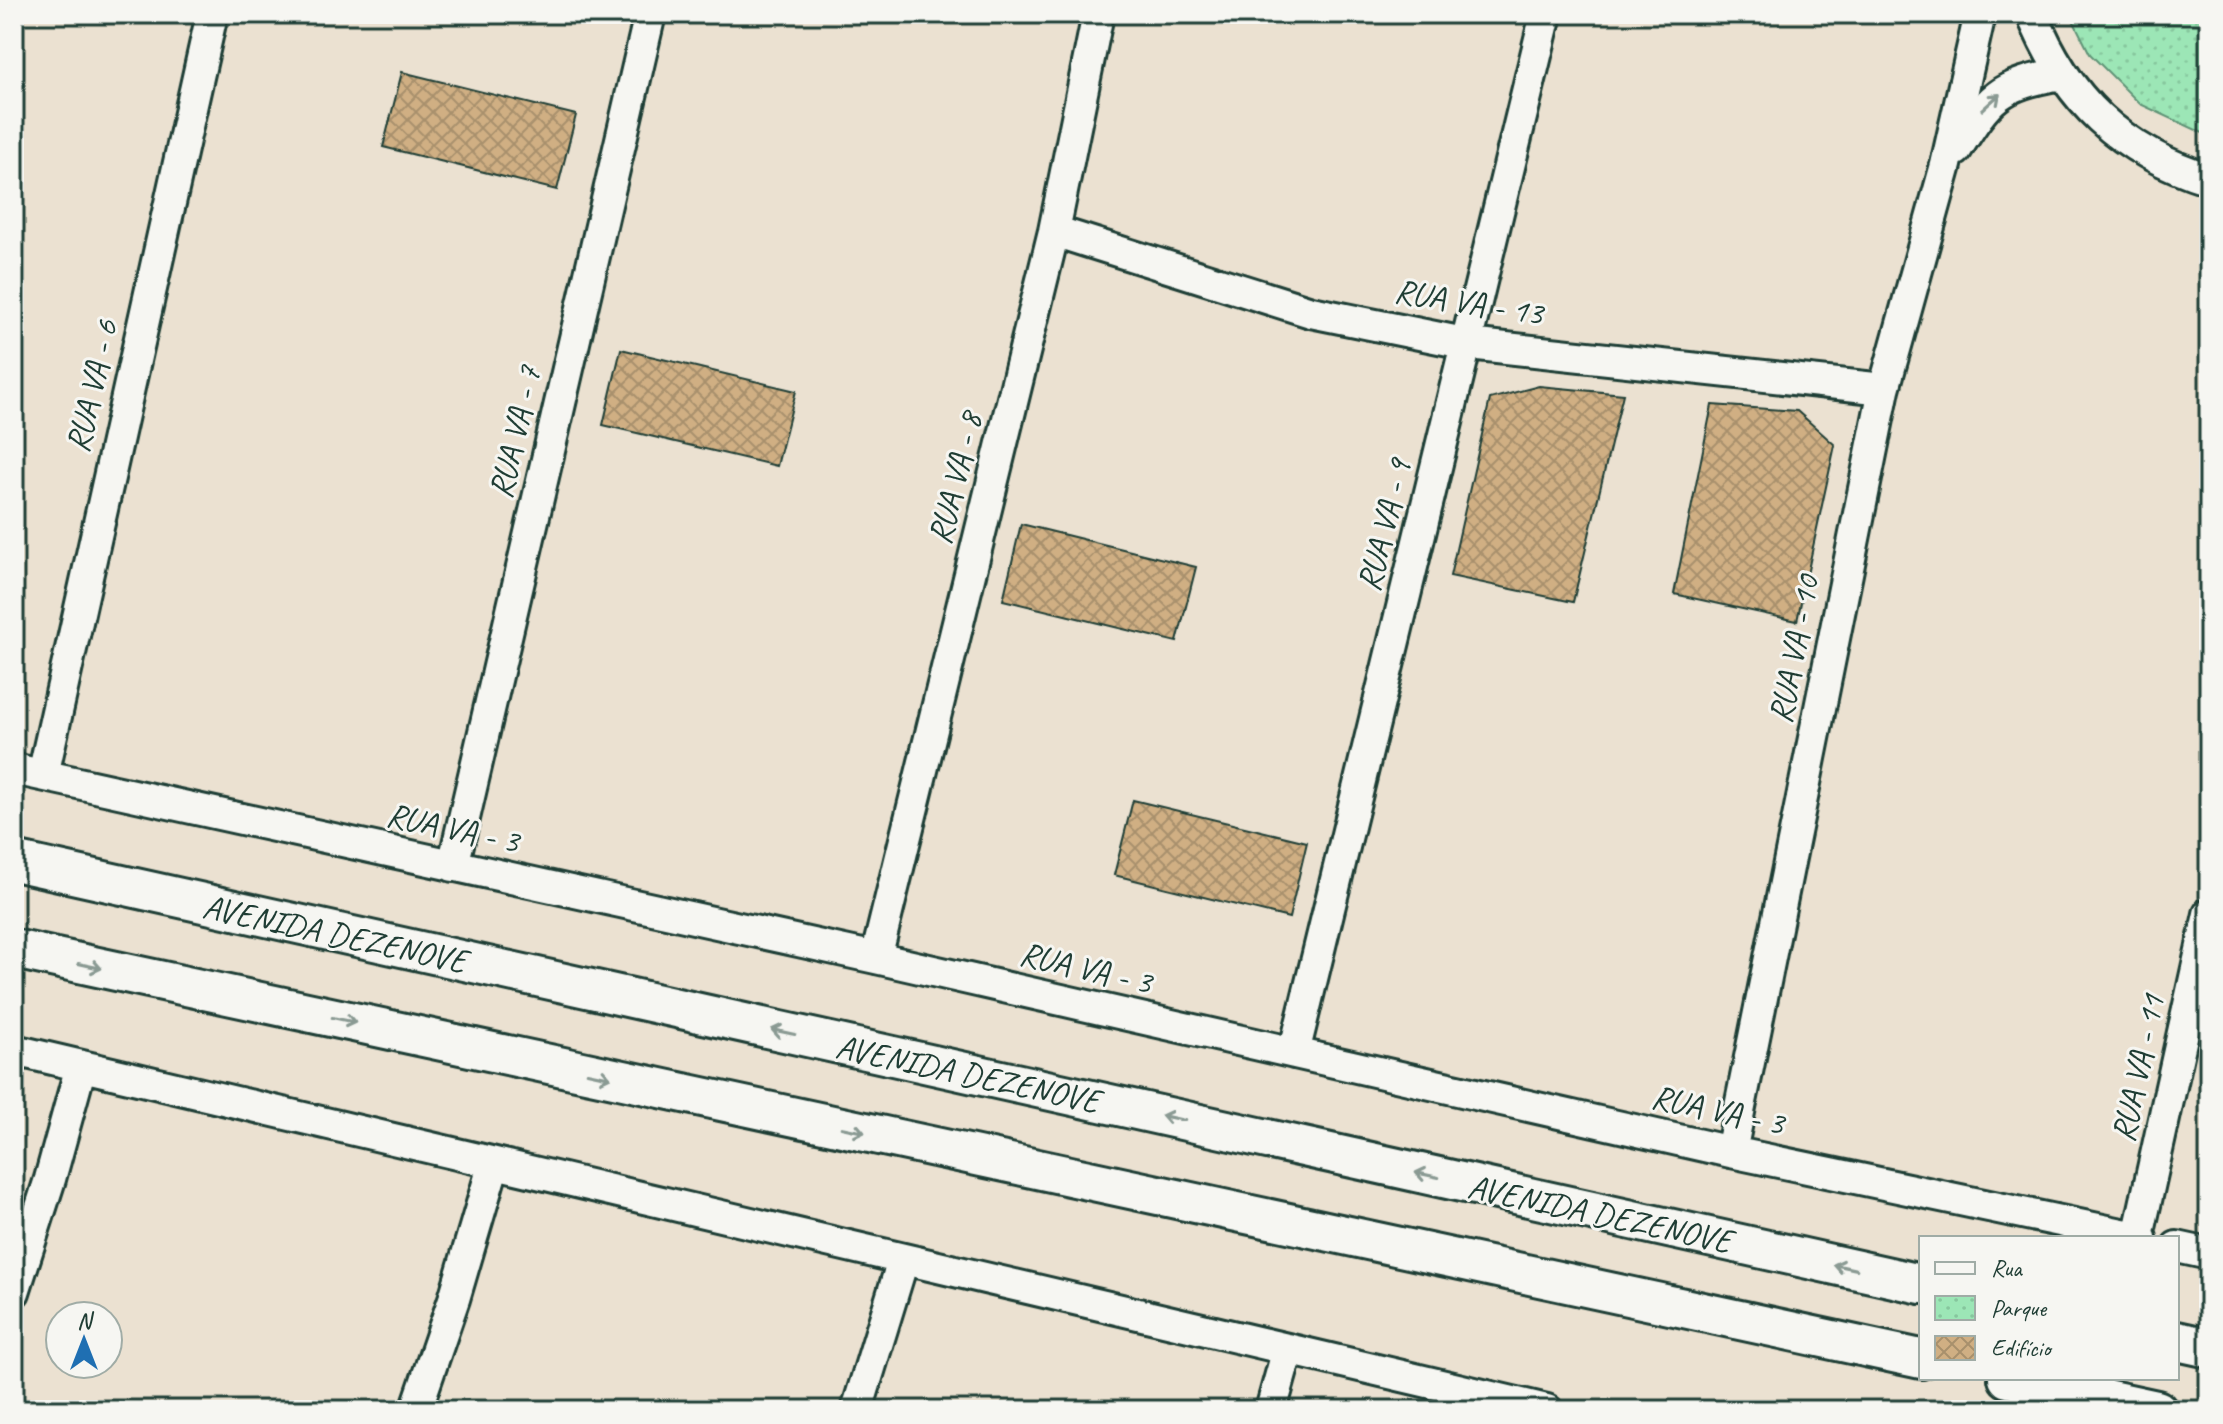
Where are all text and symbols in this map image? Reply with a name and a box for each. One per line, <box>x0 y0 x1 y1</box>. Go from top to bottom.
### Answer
one-way arrow <box>1980 93 2001 112</box>
street label: RUA VA - 13 <box>1392 269 1549 335</box>
street label: RUA VA - 6 <box>55 314 128 456</box>
street label: RUA VA - 7 <box>478 360 551 502</box>
street label: RUA VA - 8 <box>917 404 992 548</box>
street label: RUA VA - 9 <box>1346 452 1421 595</box>
street label: RUA VA - 10 <box>1758 569 1829 727</box>
street label: RUA VA - 3 <box>383 793 526 863</box>
street label: AVENIDA DEZENOVE <box>199 885 475 983</box>
street label: RUA VA - 3 <box>1016 931 1159 1004</box>
one-way arrow <box>77 959 103 974</box>
street label: RUA VA - 11 <box>2101 989 2174 1146</box>
one-way arrow <box>331 1013 357 1028</box>
one-way arrow <box>770 1024 796 1039</box>
street label: AVENIDA DEZENOVE <box>832 1025 1108 1123</box>
one-way arrow <box>585 1068 611 1083</box>
street label: RUA VA - 3 <box>1648 1075 1791 1145</box>
one-way arrow <box>1161 1110 1186 1125</box>
one-way arrow <box>840 1123 865 1138</box>
street label: AVENIDA DEZENOVE <box>1464 1165 1740 1263</box>
one-way arrow <box>1415 1167 1440 1182</box>
legend <box>1919 1236 2179 1380</box>
text: Rua <box>1991 1253 2023 1283</box>
one-way arrow <box>1833 1259 1858 1274</box>
text: Parque <box>1991 1293 2048 1323</box>
north arrow <box>44 1300 124 1380</box>
text: N <box>77 1307 94 1335</box>
text: Edifício <box>1991 1333 2053 1363</box>

